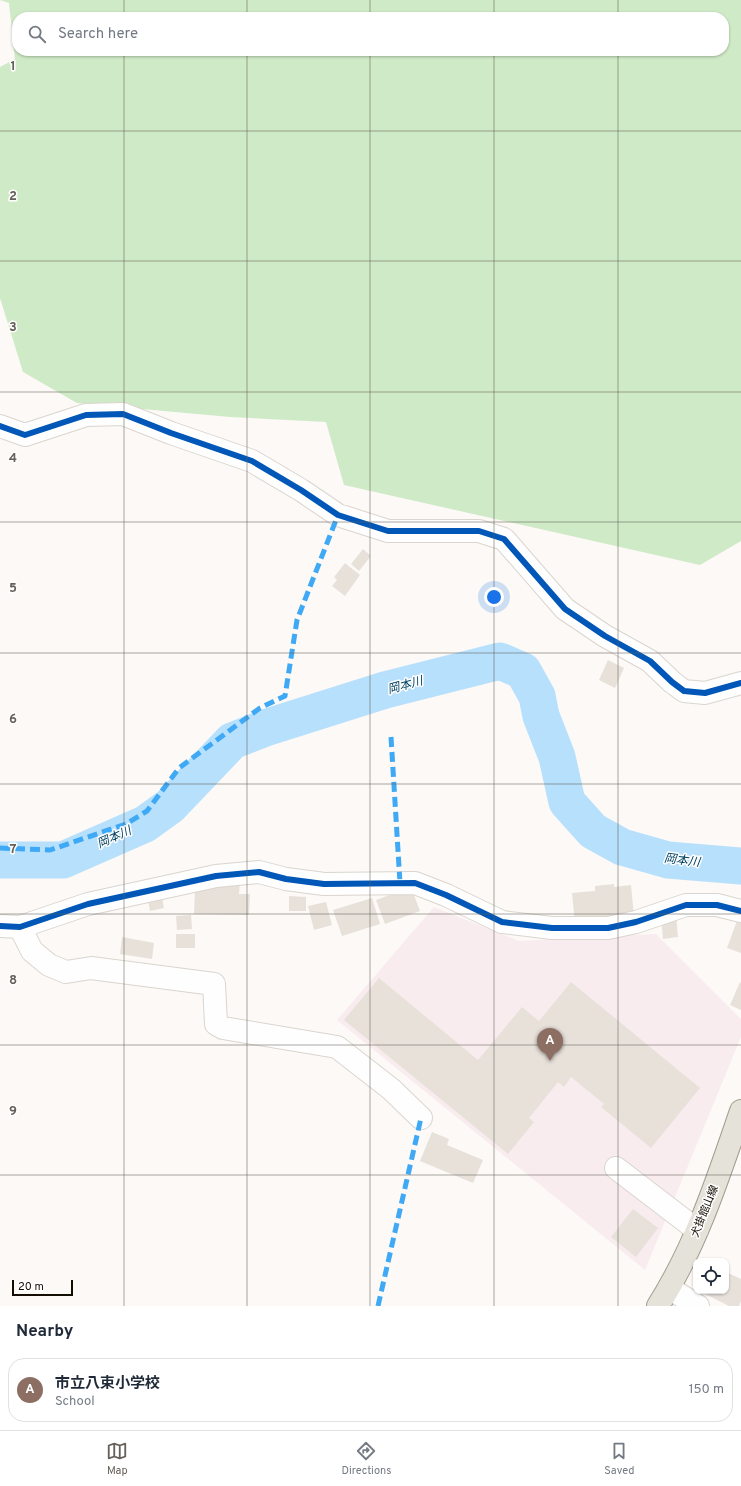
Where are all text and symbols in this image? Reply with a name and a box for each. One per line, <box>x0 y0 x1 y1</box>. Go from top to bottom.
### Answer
search box <box>12 12 729 56</box>
icon: search <box>26 23 48 45</box>
text: Search here <box>58 25 138 44</box>
text: 1 <box>10 59 16 75</box>
text: 2 <box>9 189 17 205</box>
text: 3 <box>9 320 17 336</box>
text: 4 <box>9 451 17 467</box>
text: 5 <box>9 581 17 597</box>
your location <box>484 587 504 607</box>
water label: 岡本川 <box>386 673 427 698</box>
text: 6 <box>9 712 17 728</box>
water label: 岡本川 <box>95 822 136 853</box>
text: 7 <box>10 842 17 858</box>
water label: 岡本川 <box>663 851 703 871</box>
text: 8 <box>9 973 17 989</box>
pin: A <box>537 1028 563 1061</box>
text: 9 <box>9 1104 17 1120</box>
street label: 犬掛館山線 <box>688 1183 722 1239</box>
map controls <box>693 1258 729 1294</box>
button: locate <box>693 1258 729 1294</box>
scale bar <box>12 1278 73 1297</box>
text: 20 m <box>18 1280 44 1294</box>
text: Nearby <box>16 1321 73 1343</box>
text: 市立八束小学校 <box>55 1375 160 1394</box>
text: A <box>25 1382 35 1398</box>
text: 150 m <box>689 1382 724 1398</box>
text: School <box>55 1394 95 1410</box>
tab: Map <box>106 1440 128 1478</box>
tab: Directions <box>341 1440 391 1478</box>
tab: Saved <box>604 1440 635 1478</box>

